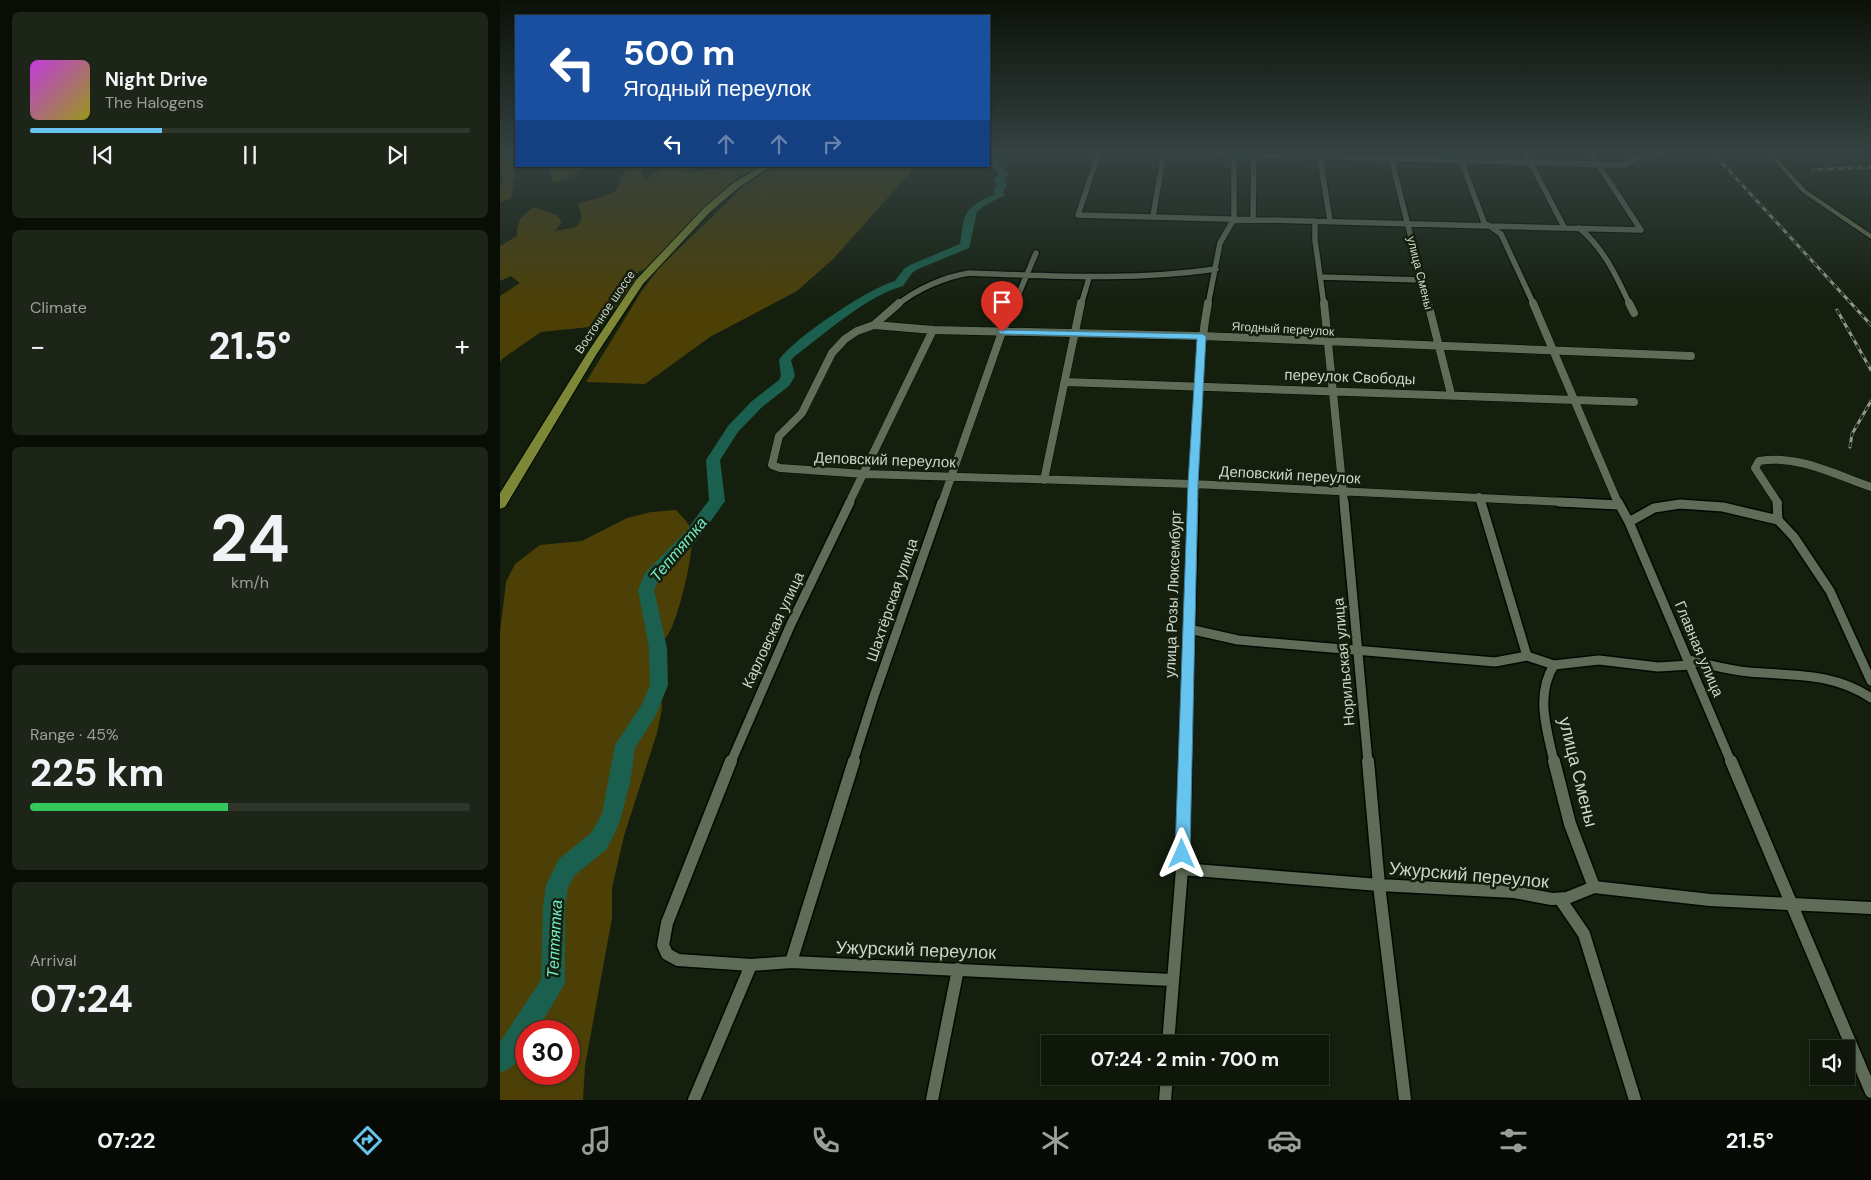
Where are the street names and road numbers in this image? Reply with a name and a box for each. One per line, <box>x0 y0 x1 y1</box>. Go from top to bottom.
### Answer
street label: улица Смены <box>1403 235 1437 311</box>
street label: Восточное шоссе <box>571 267 639 357</box>
street label: Ягодный переулок <box>1231 318 1335 340</box>
street label: переулок Свободы <box>1284 365 1416 389</box>
street label: Деповский переулок <box>814 448 957 472</box>
street label: Деповский переулок <box>1219 461 1362 489</box>
street label: улица Розы Люксембург <box>1160 509 1186 678</box>
street label: Шахтёрская улица <box>862 535 923 664</box>
street label: Карловская улица <box>737 568 809 691</box>
street label: Норильская улица <box>1328 596 1360 727</box>
street label: Главная улица <box>1670 598 1728 701</box>
street label: улица Смены <box>1553 714 1603 830</box>
street label: Ужурский переулок <box>1388 856 1550 894</box>
street label: Ужурский переулок <box>835 935 997 965</box>

